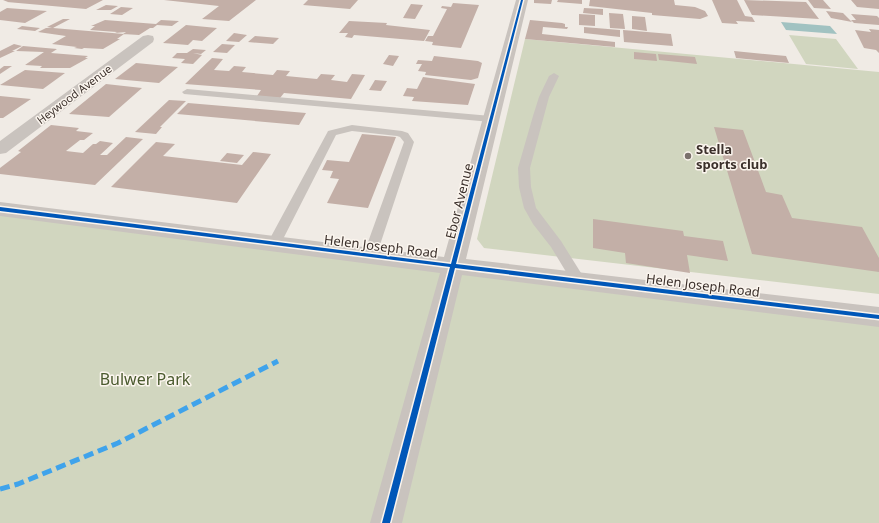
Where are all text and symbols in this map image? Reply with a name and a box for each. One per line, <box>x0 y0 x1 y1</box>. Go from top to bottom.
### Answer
street label: Heywood Avenue <box>34 61 114 127</box>
place label: Stella sports club <box>696 140 767 173</box>
marker: Stella sports club <box>683 151 693 161</box>
street label: Ebor Avenue <box>441 161 477 241</box>
street label: Helen Joseph Road <box>323 230 439 262</box>
street label: Helen Joseph Road <box>645 269 761 301</box>
park label: Bulwer Park <box>100 368 191 390</box>

